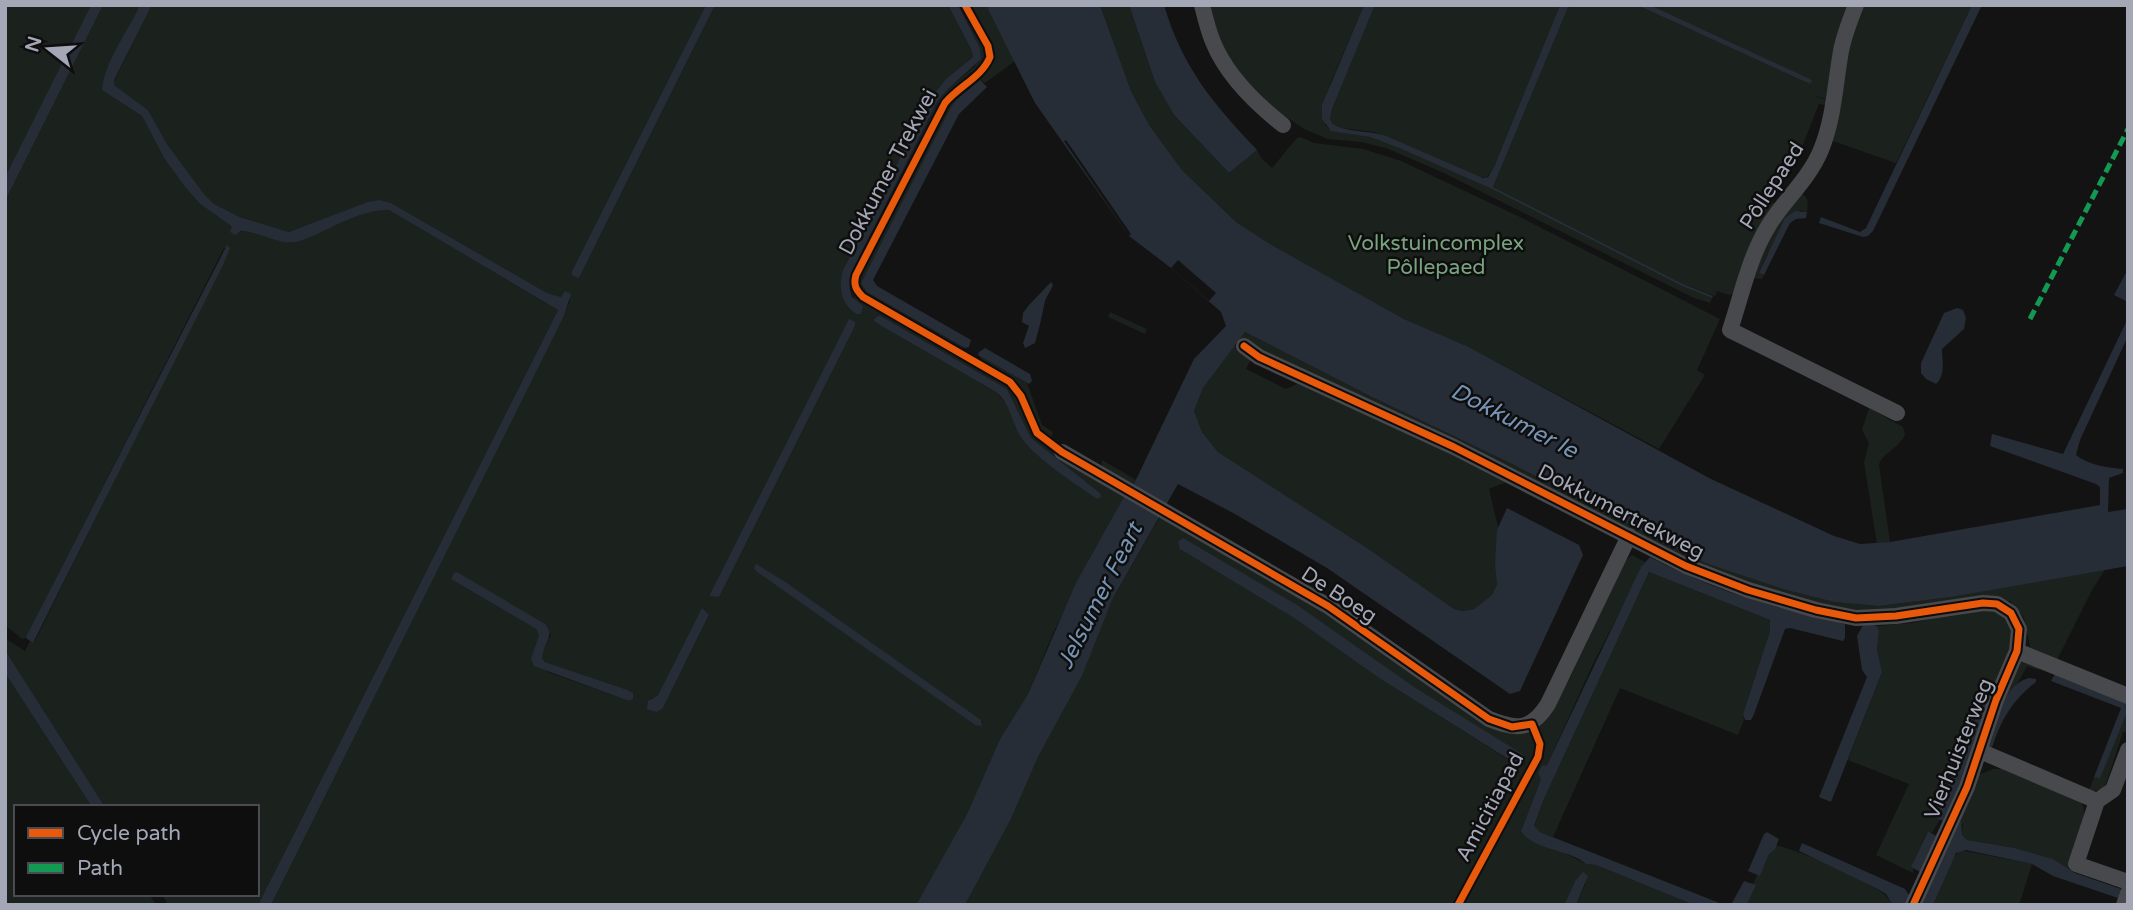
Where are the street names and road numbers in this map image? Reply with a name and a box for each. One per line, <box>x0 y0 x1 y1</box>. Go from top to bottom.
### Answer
street label: Dokkumer Trekwei <box>834 85 942 259</box>
street label: Pôllepaed <box>1735 138 1809 234</box>
street label: Dokkumertrekweg <box>1533 459 1709 565</box>
street label: De Boeg <box>1297 561 1381 629</box>
street label: Vierhuisterweg <box>1919 675 1999 823</box>
street label: Amicitiapad <box>1451 748 1529 866</box>

